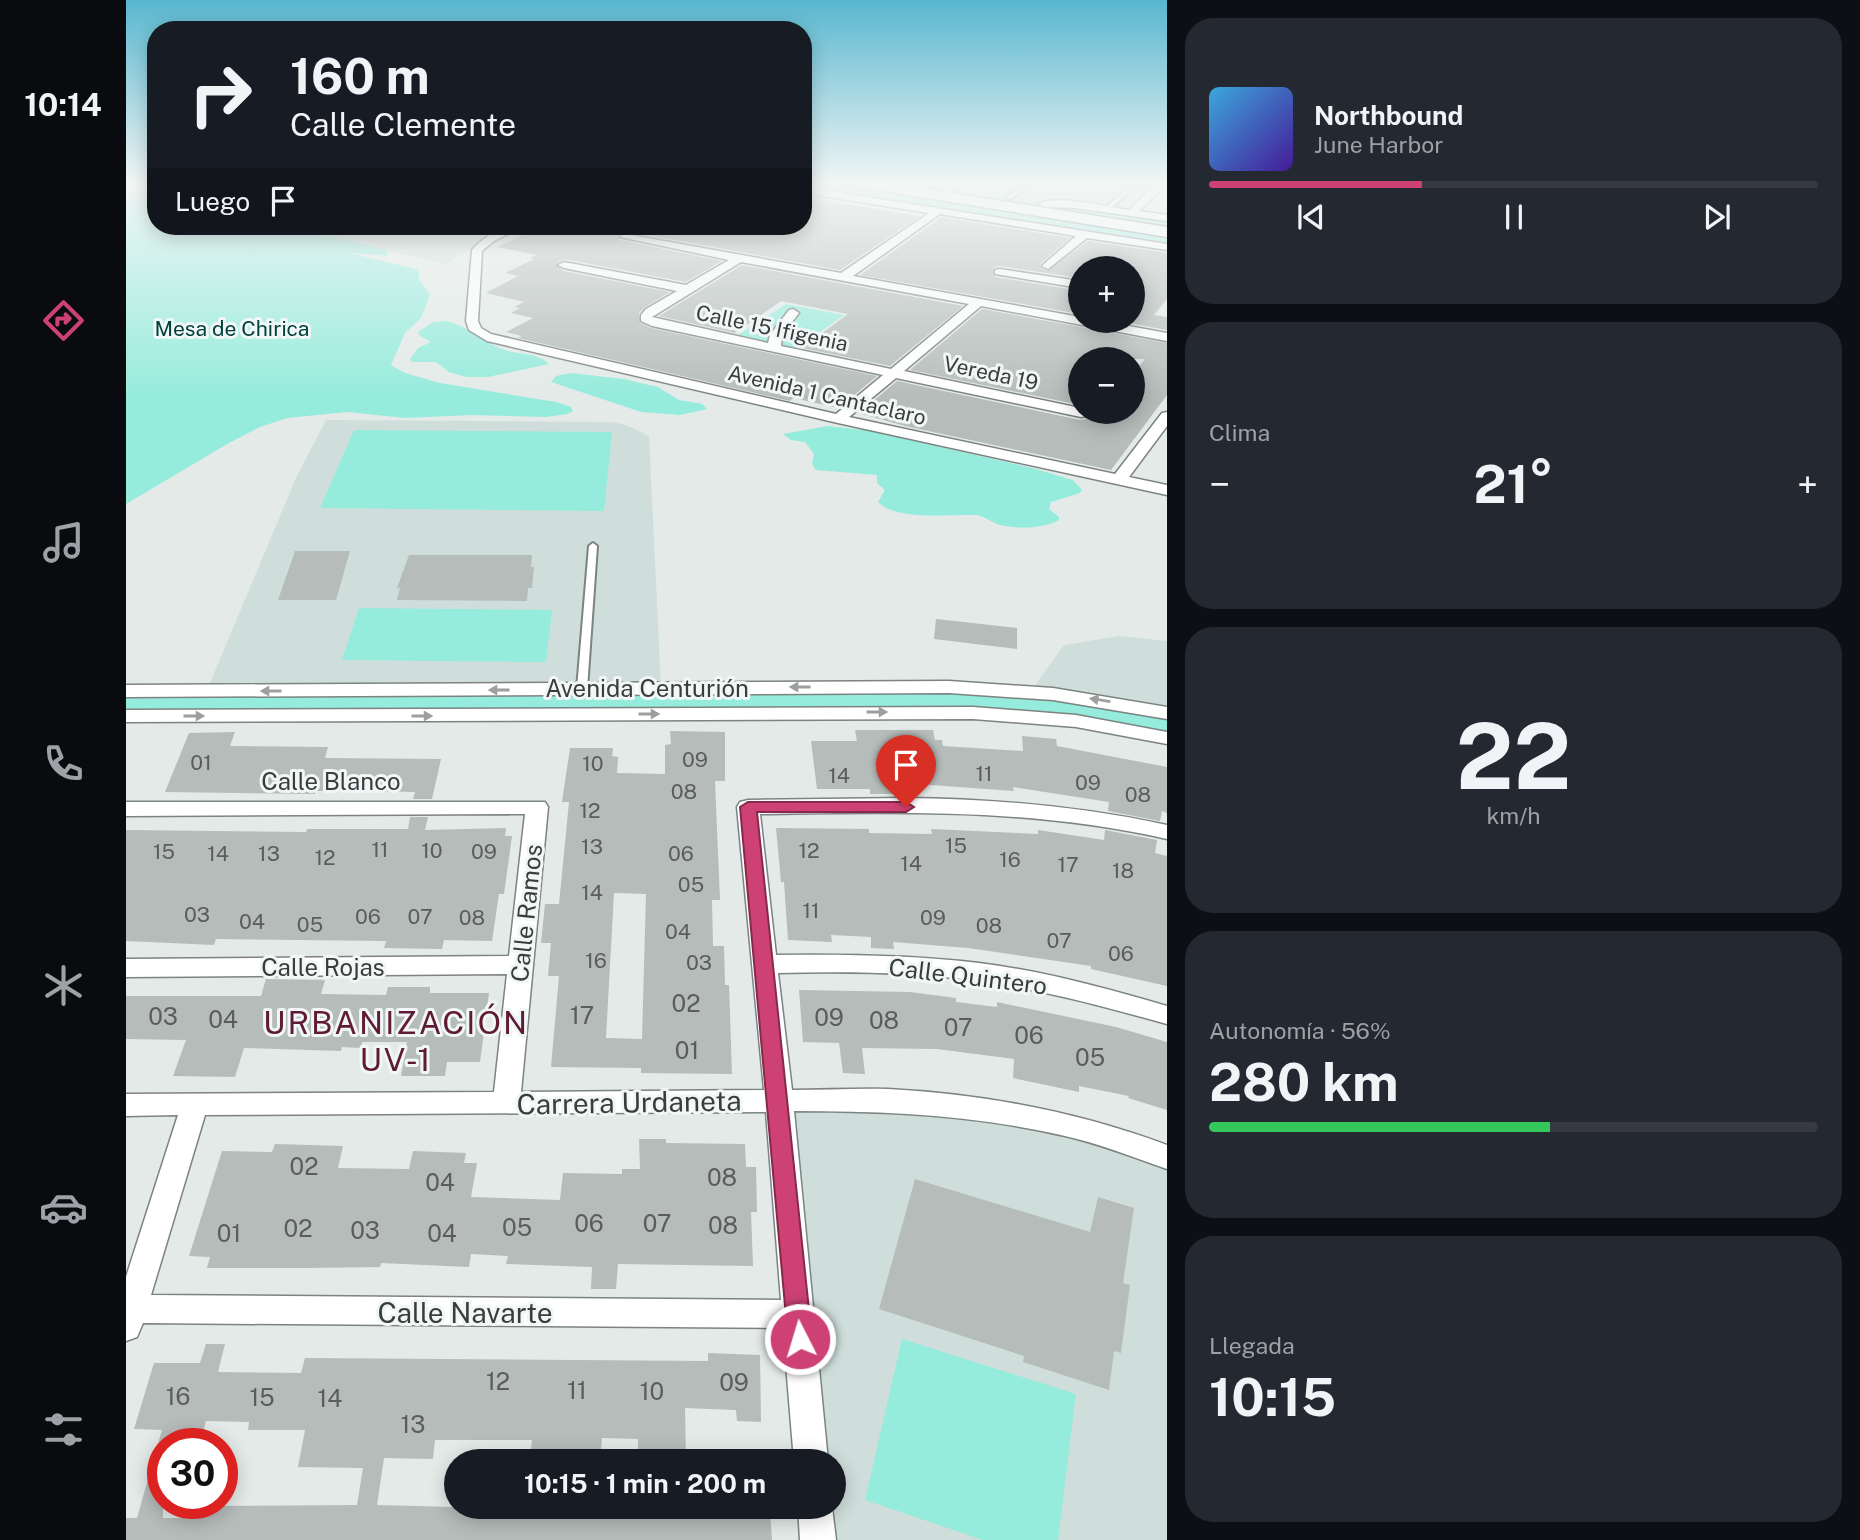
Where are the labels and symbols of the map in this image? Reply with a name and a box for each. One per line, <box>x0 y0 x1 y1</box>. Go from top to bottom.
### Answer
street label: Calle 15 Ifigenia <box>694 300 850 356</box>
park label: Mesa de Chirica <box>155 316 309 341</box>
street label: Vereda 19 <box>941 351 1041 395</box>
street label: Avenida 1 Cantaclaro <box>726 360 928 430</box>
street label: Avenida Centurión <box>545 674 749 702</box>
one-way arrow <box>788 681 810 693</box>
one-way arrow <box>487 684 509 696</box>
one-way arrow <box>260 685 282 697</box>
one-way arrow <box>1089 694 1111 705</box>
one-way arrow <box>866 706 888 718</box>
one-way arrow <box>638 708 660 720</box>
one-way arrow <box>183 710 205 722</box>
one-way arrow <box>411 710 433 721</box>
pin <box>876 735 936 807</box>
house number: 09 <box>682 747 708 772</box>
house number: 01 <box>190 750 212 775</box>
house number: 10 <box>582 751 604 776</box>
house number: 11 <box>975 761 993 786</box>
house number: 14 <box>828 763 850 788</box>
street label: Calle Blanco <box>261 767 401 795</box>
house number: 09 <box>1075 770 1101 795</box>
house number: 08 <box>671 779 697 804</box>
house number: 08 <box>1125 782 1151 807</box>
house number: 12 <box>579 798 601 823</box>
house number: 15 <box>945 833 967 858</box>
house number: 13 <box>581 834 603 859</box>
house number: 11 <box>371 837 389 862</box>
house number: 10 <box>421 838 443 863</box>
house number: 12 <box>798 838 820 863</box>
house number: 15 <box>153 839 175 864</box>
house number: 09 <box>471 839 497 864</box>
house number: 14 <box>207 841 229 866</box>
house number: 13 <box>258 841 280 866</box>
house number: 06 <box>668 841 694 866</box>
street label: Calle Ramos <box>505 843 547 983</box>
house number: 12 <box>314 845 336 870</box>
house number: 16 <box>999 847 1021 872</box>
house number: 14 <box>900 851 922 876</box>
house number: 17 <box>1057 852 1079 877</box>
house number: 18 <box>1112 858 1134 883</box>
house number: 05 <box>678 872 704 897</box>
house number: 14 <box>581 880 603 905</box>
house number: 11 <box>802 898 820 923</box>
house number: 03 <box>184 902 210 927</box>
house number: 06 <box>355 904 381 929</box>
house number: 07 <box>407 904 433 929</box>
house number: 08 <box>459 905 485 930</box>
house number: 09 <box>920 905 946 930</box>
house number: 04 <box>239 909 265 934</box>
house number: 05 <box>297 912 323 937</box>
house number: 08 <box>976 913 1002 938</box>
house number: 04 <box>665 919 691 944</box>
house number: 07 <box>1046 928 1072 953</box>
house number: 06 <box>1108 941 1134 966</box>
house number: 16 <box>585 948 607 973</box>
house number: 03 <box>686 950 712 975</box>
street label: Calle Quintero <box>887 952 1049 1000</box>
street label: Calle Rojas <box>261 953 385 981</box>
house number: 02 <box>672 989 701 1017</box>
house number: 17 <box>570 1001 594 1029</box>
house number: 03 <box>148 1002 178 1030</box>
district label: URBANIZACIÓN UV-1 <box>263 1003 529 1078</box>
house number: 09 <box>814 1003 844 1031</box>
house number: 04 <box>208 1005 238 1033</box>
house number: 08 <box>869 1006 899 1034</box>
house number: 07 <box>944 1013 972 1041</box>
house number: 06 <box>1014 1021 1044 1049</box>
house number: 01 <box>675 1036 699 1064</box>
house number: 05 <box>1075 1043 1105 1071</box>
street label: Carrera Urdaneta <box>516 1084 742 1120</box>
house number: 02 <box>290 1152 319 1180</box>
house number: 08 <box>707 1163 737 1191</box>
house number: 04 <box>425 1168 455 1196</box>
house number: 06 <box>574 1209 604 1237</box>
house number: 07 <box>643 1209 671 1237</box>
house number: 08 <box>708 1211 738 1239</box>
house number: 05 <box>502 1213 532 1241</box>
house number: 02 <box>284 1214 313 1242</box>
house number: 03 <box>350 1216 380 1244</box>
house number: 01 <box>217 1219 241 1247</box>
house number: 04 <box>427 1219 457 1247</box>
street label: Calle Navarte <box>377 1296 553 1329</box>
position arrow <box>763 1302 837 1376</box>
house number: 12 <box>486 1367 510 1395</box>
house number: 09 <box>719 1368 749 1396</box>
house number: 11 <box>567 1376 587 1404</box>
house number: 10 <box>640 1377 664 1405</box>
house number: 16 <box>166 1382 190 1410</box>
house number: 15 <box>249 1383 275 1411</box>
house number: 14 <box>318 1384 342 1412</box>
house number: 13 <box>401 1410 425 1438</box>
speed limit sign: 30 <box>147 1428 238 1519</box>

